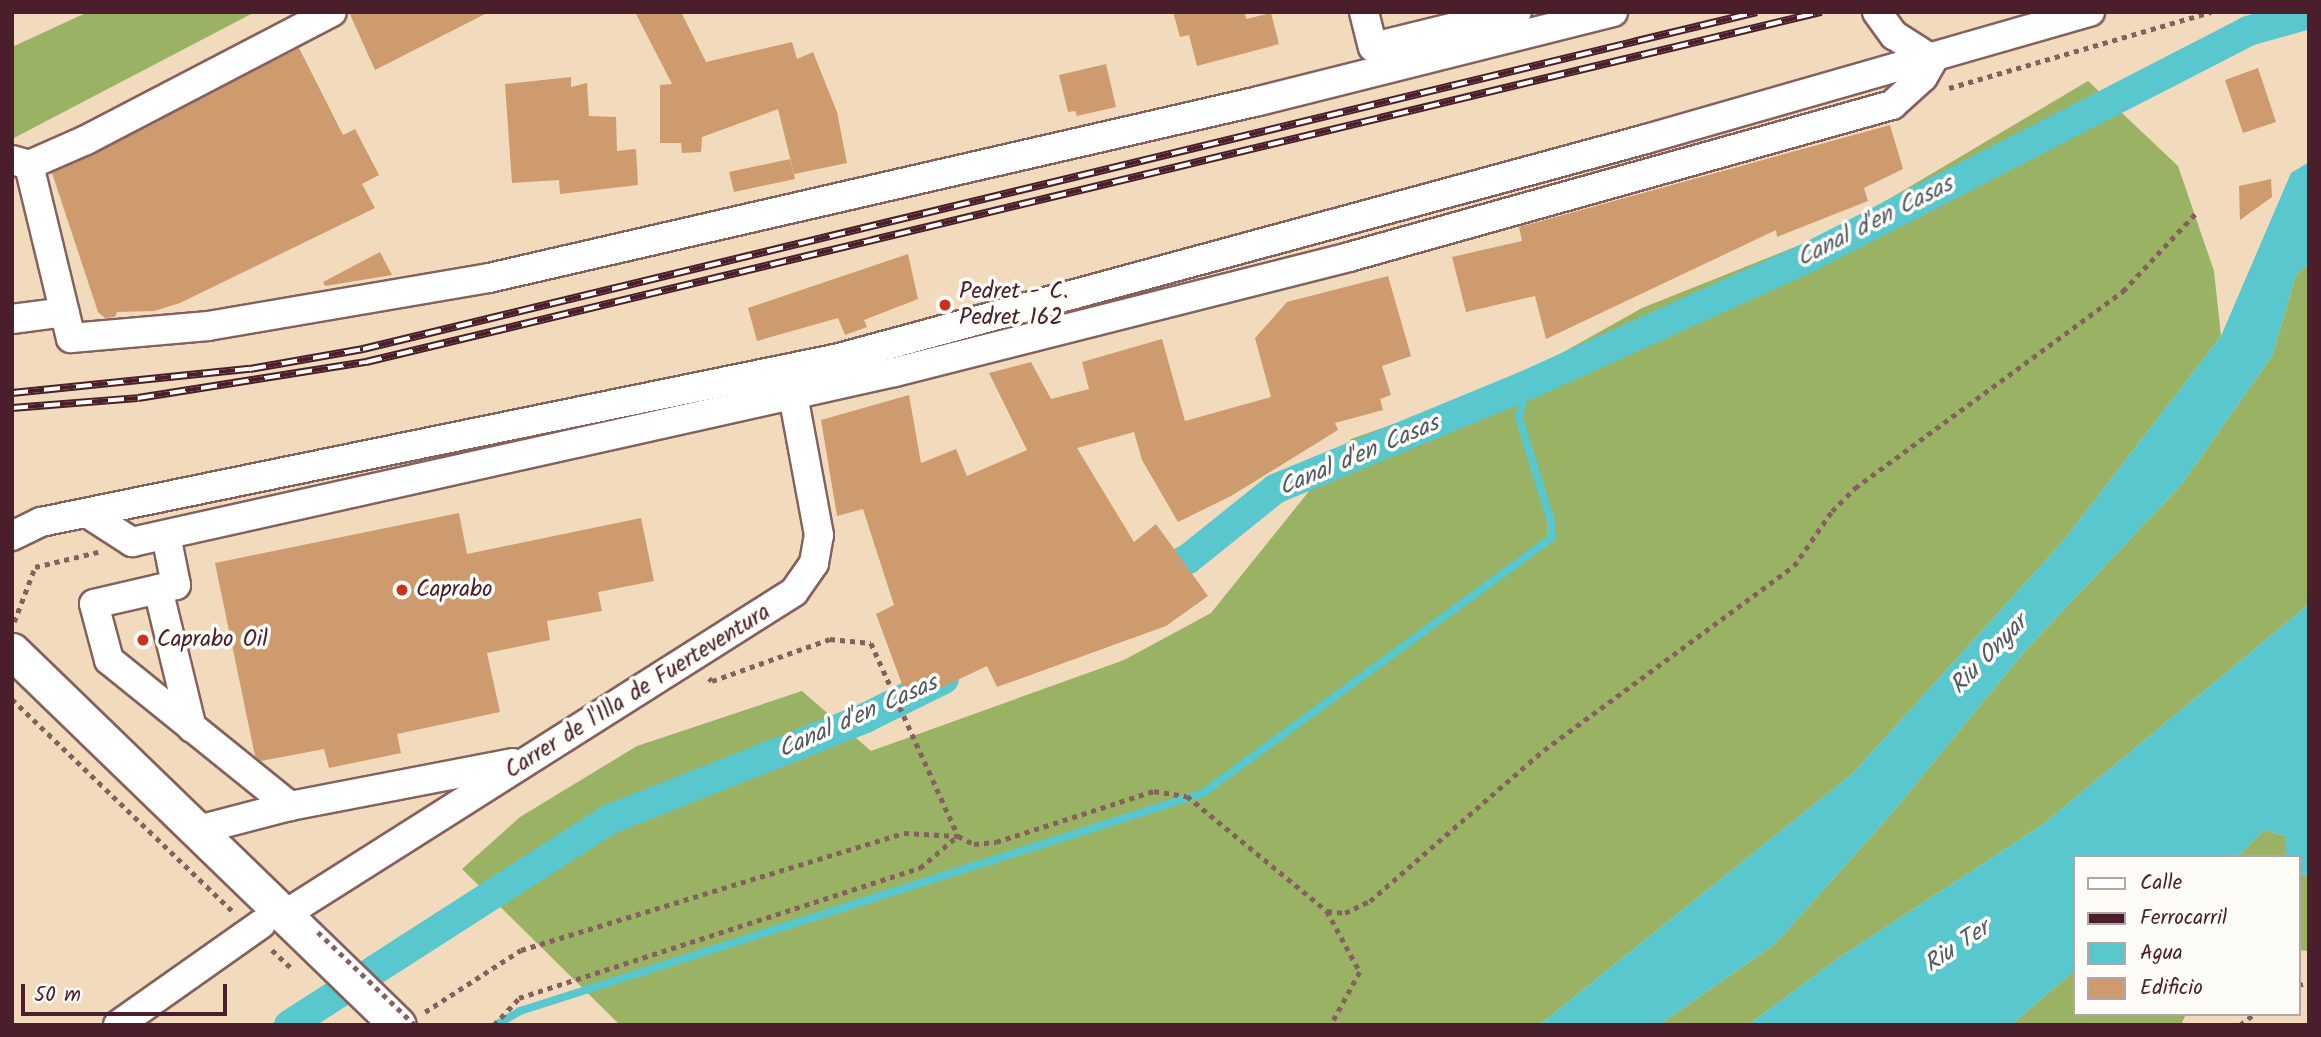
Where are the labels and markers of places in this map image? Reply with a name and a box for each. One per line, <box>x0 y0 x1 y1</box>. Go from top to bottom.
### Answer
place label: Pedret - C. Pedret 162 <box>959 278 1068 332</box>
marker: Pedret - C. Pedret 162 <box>937 297 953 313</box>
place label: Caprabo <box>416 576 492 604</box>
marker: Caprabo <box>394 582 410 598</box>
place label: Caprabo Oil <box>157 626 268 654</box>
marker: Caprabo Oil <box>135 632 151 648</box>

